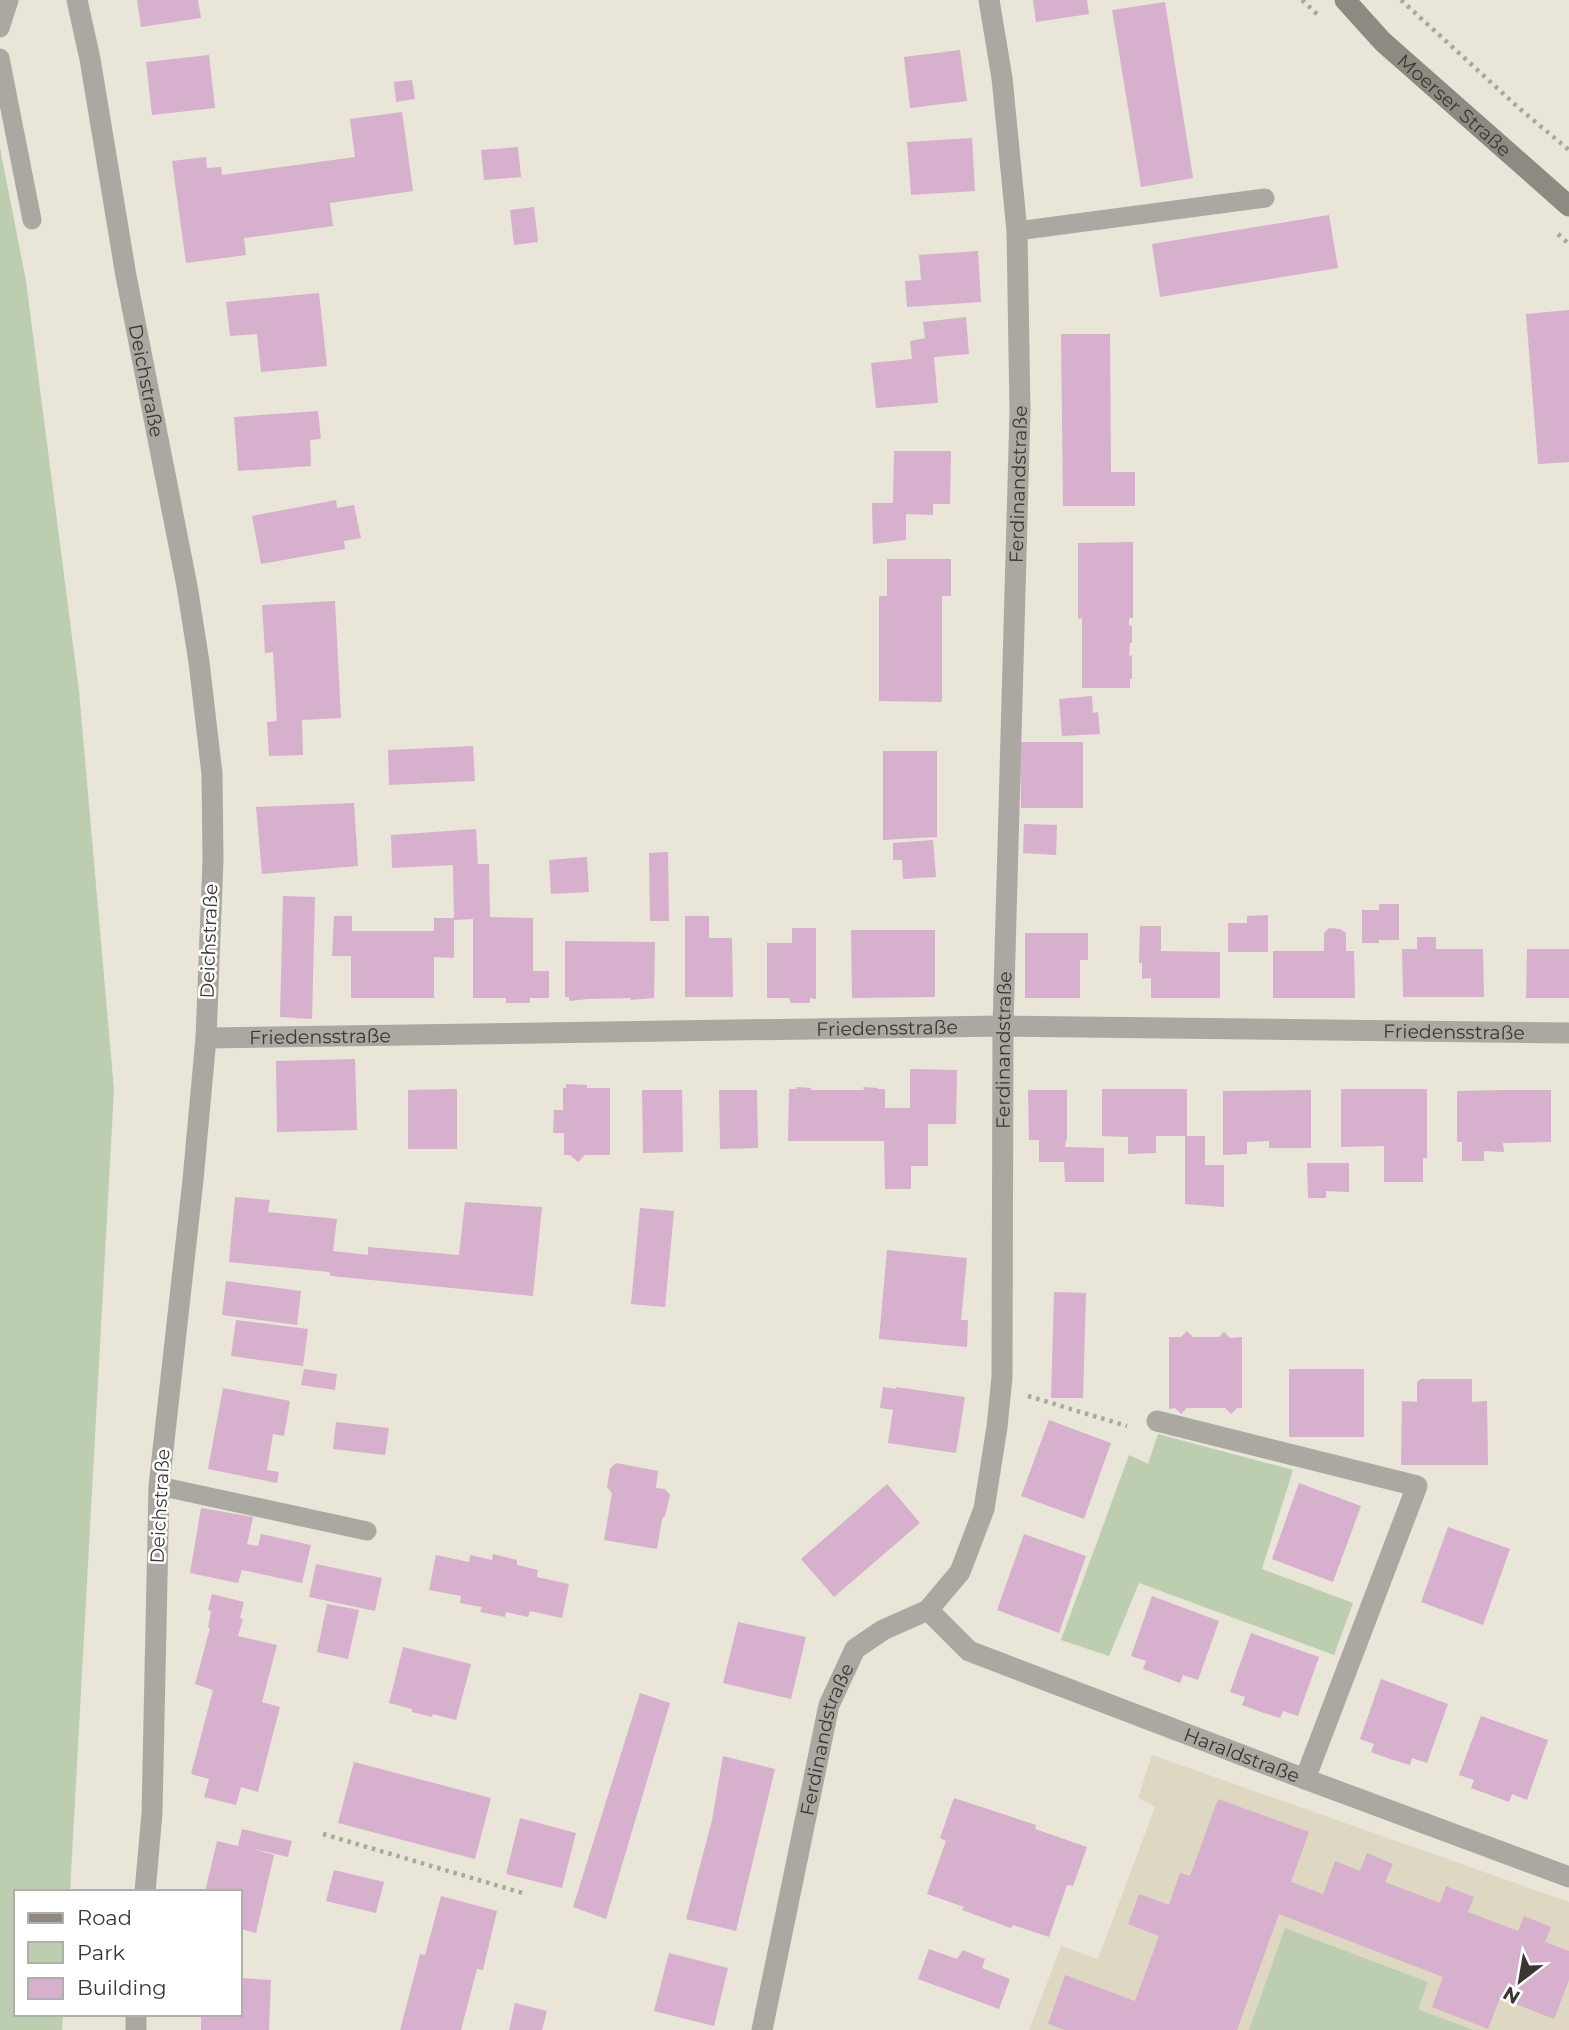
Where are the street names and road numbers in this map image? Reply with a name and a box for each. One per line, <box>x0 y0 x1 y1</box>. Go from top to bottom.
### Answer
street label: Moerser Straße <box>1393 49 1516 161</box>
street label: Deichstraße <box>124 322 169 439</box>
street label: Ferdinandstraße <box>1004 405 1032 563</box>
street label: Deichstraße <box>196 883 222 999</box>
street label: Ferdinandstraße <box>991 971 1016 1129</box>
street label: Friedensstraße <box>816 1015 958 1040</box>
street label: Friedensstraße <box>1383 1019 1525 1044</box>
street label: Friedensstraße <box>249 1024 391 1049</box>
street label: Deichstraße <box>146 1448 174 1564</box>
street label: Ferdinandstraße <box>795 1659 858 1818</box>
street label: Haraldstraße <box>1181 1722 1303 1787</box>

